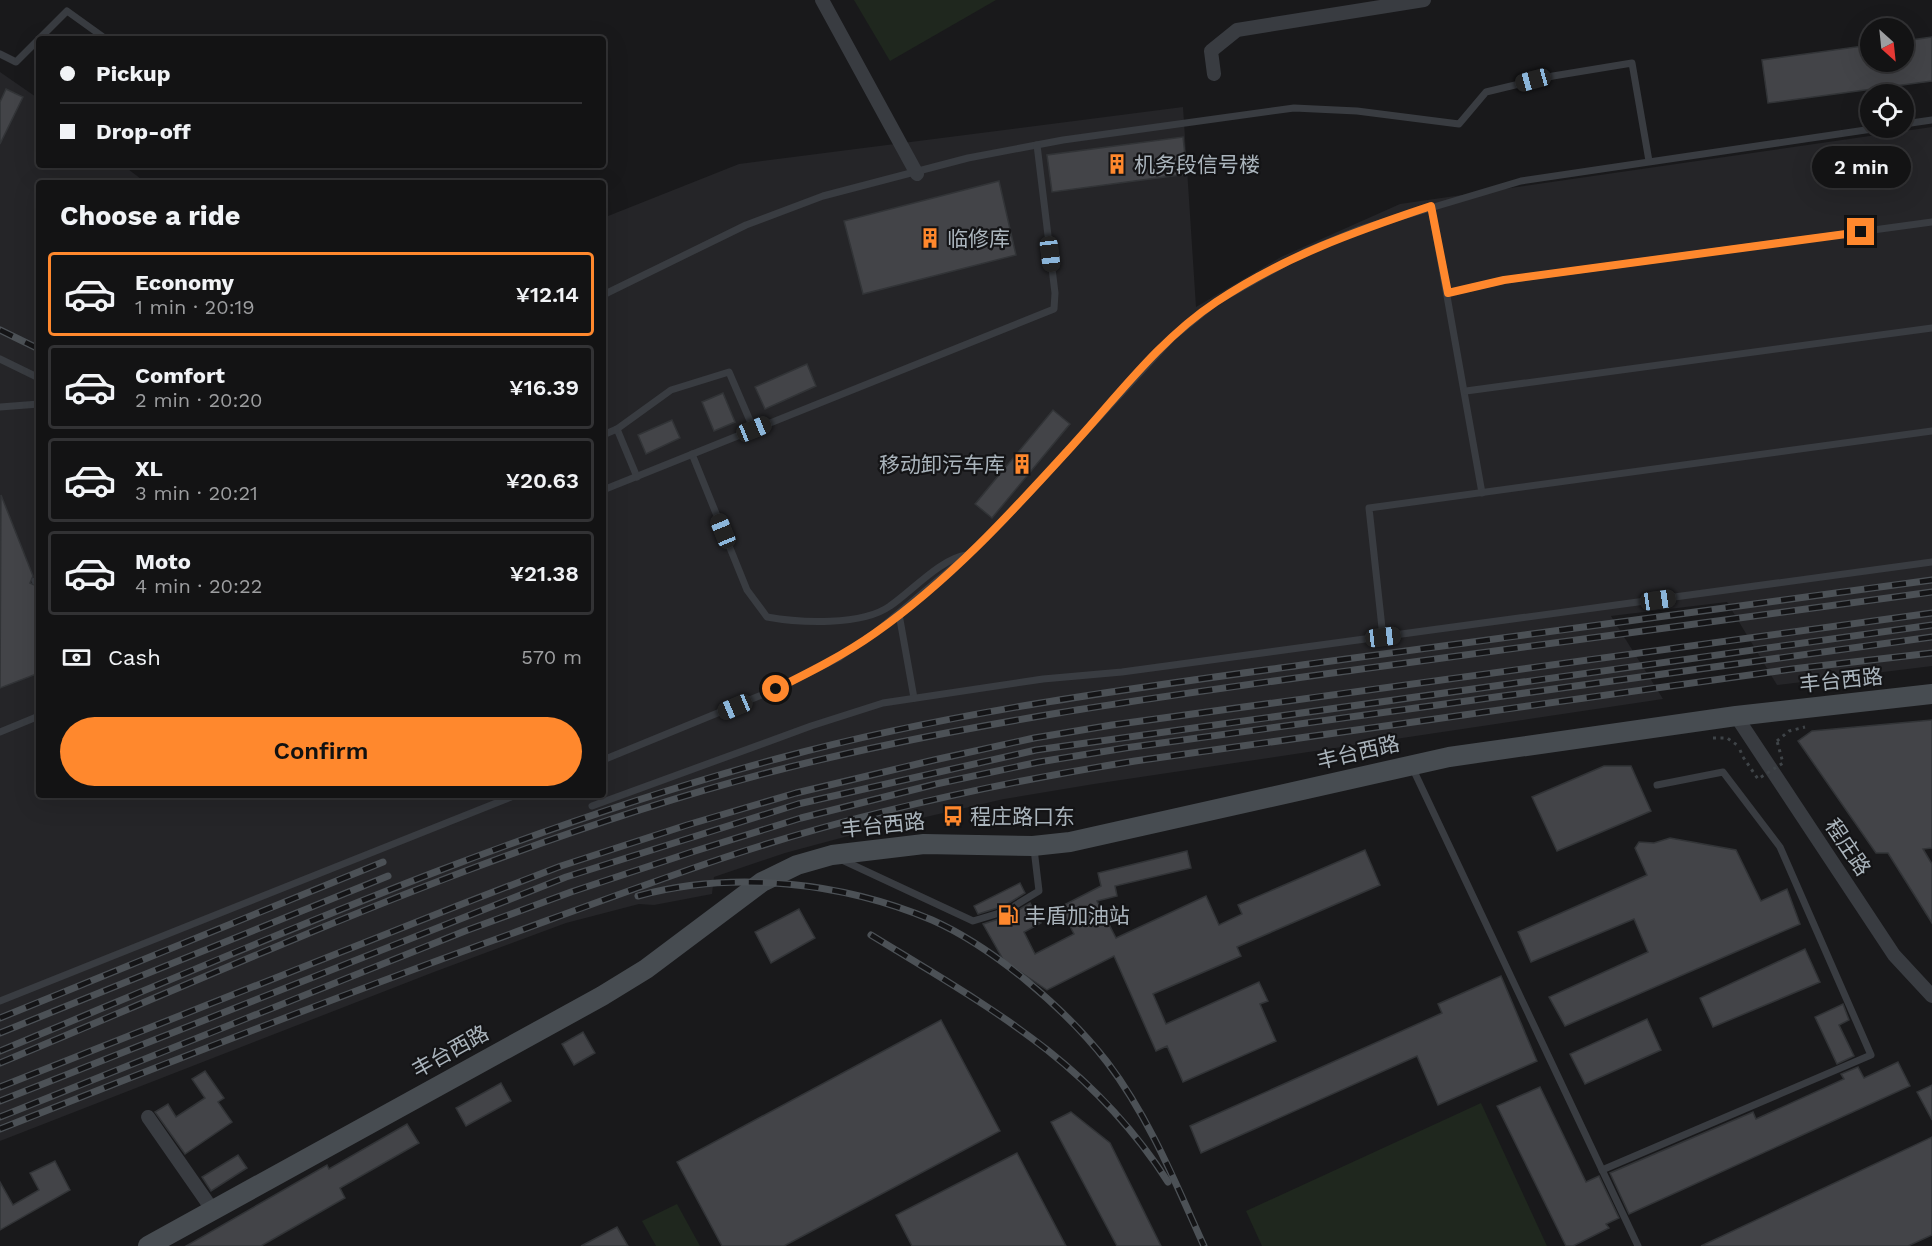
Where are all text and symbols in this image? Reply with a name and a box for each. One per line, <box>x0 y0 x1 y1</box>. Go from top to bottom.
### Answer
north arrow <box>1860 18 1914 72</box>
map controls <box>1860 18 1914 138</box>
text: Pickup <box>96 61 171 86</box>
car <box>1513 67 1553 93</box>
button: locate <box>1860 84 1914 138</box>
text: Drop-off <box>96 119 191 144</box>
callout: 2 min <box>1812 145 1910 187</box>
building icon: 机务段信号楼 <box>1105 152 1129 176</box>
place label: 机务段信号楼 <box>1134 152 1260 177</box>
text: 2 min <box>1834 155 1889 179</box>
text: Choose a ride <box>60 200 240 232</box>
route end <box>1847 218 1874 245</box>
building icon: 临修库 <box>918 226 942 250</box>
place label: 临修库 <box>947 226 1010 251</box>
car <box>1039 235 1061 273</box>
icon: car <box>63 267 117 321</box>
text: Economy <box>135 270 234 295</box>
text: ¥12.14 <box>516 282 579 307</box>
text: 1 min · 20:19 <box>135 295 255 319</box>
icon: car <box>63 360 117 414</box>
text: Comfort <box>135 363 225 388</box>
text: ¥16.39 <box>509 375 579 400</box>
text: 2 min · 20:20 <box>135 388 263 412</box>
car <box>734 414 774 444</box>
place label: 移动卸污车库 <box>879 452 1005 477</box>
building icon: 移动卸污车库 <box>1010 452 1034 476</box>
icon: car <box>63 453 117 507</box>
text: XL <box>135 456 163 481</box>
text: ¥20.63 <box>506 468 579 493</box>
text: 3 min · 20:21 <box>135 481 258 505</box>
car <box>708 511 738 551</box>
icon: car <box>63 546 117 600</box>
text: Moto <box>135 549 191 574</box>
text: ¥21.38 <box>510 561 579 586</box>
text: 4 min · 20:22 <box>135 574 262 598</box>
car <box>1639 589 1677 611</box>
car <box>1364 626 1402 648</box>
icon: cash <box>60 641 93 674</box>
text: Cash <box>108 645 161 670</box>
text: 570 m <box>521 645 582 669</box>
street label: 丰台西路 <box>1798 663 1884 697</box>
route start <box>762 675 789 702</box>
car <box>715 692 755 722</box>
button: Confirm <box>60 717 582 786</box>
street label: 丰台西路 <box>1314 730 1402 774</box>
bus stop icon: 程庄路口东 <box>941 804 965 828</box>
place label: 程庄路口东 <box>970 804 1075 829</box>
street label: 丰台西路 <box>840 808 926 842</box>
street label: 程庄路 <box>1820 814 1876 880</box>
fuel station icon: 丰盾加油站 <box>996 903 1020 927</box>
place label: 丰盾加油站 <box>1025 903 1130 928</box>
street label: 丰台西路 <box>407 1020 493 1082</box>

